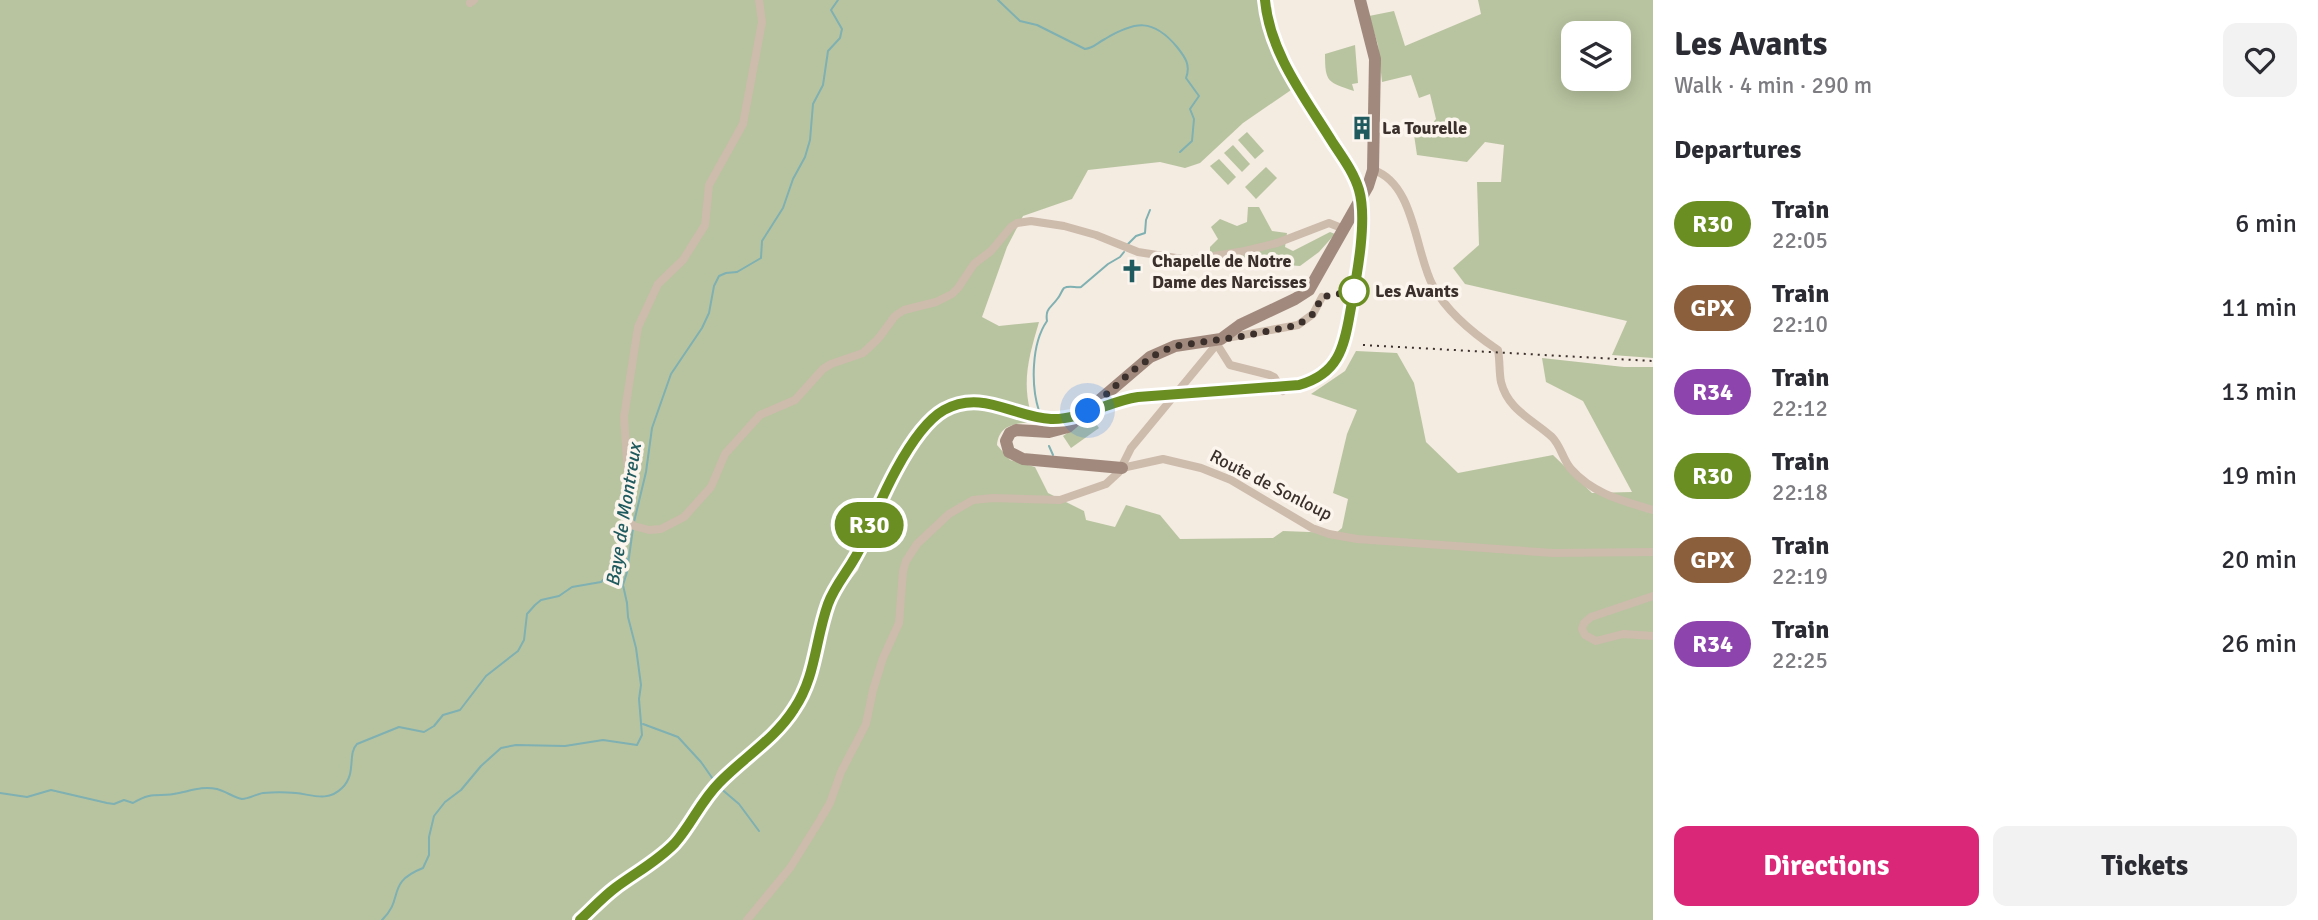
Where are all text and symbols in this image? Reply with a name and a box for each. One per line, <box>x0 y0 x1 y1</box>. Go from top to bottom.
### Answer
map controls <box>1561 21 1631 91</box>
button: layers <box>1561 21 1631 91</box>
button: heart <box>2223 23 2297 97</box>
text: Les Avants <box>1674 24 1827 65</box>
text: Walk · 4 min · 290 m <box>1674 71 1872 100</box>
building icon: La Tourelle <box>1348 114 1376 142</box>
place label: La Tourelle <box>1382 117 1467 139</box>
text: Departures <box>1674 134 1801 166</box>
text: Train <box>1772 194 1830 226</box>
text: 6 min <box>2235 208 2297 240</box>
text: R30 <box>1692 209 1733 239</box>
text: 22:05 <box>1772 226 1828 255</box>
place label: Chapelle de Notre Dame des Narcisses <box>1152 250 1307 293</box>
church icon: Chapelle de Notre Dame des Narcisses <box>1118 257 1146 285</box>
marker: Les Avants <box>1339 276 1369 306</box>
text: Train <box>1772 278 1830 310</box>
place label: Les Avants <box>1375 280 1459 302</box>
text: 11 min <box>2221 292 2297 324</box>
text: GPX <box>1690 293 1735 323</box>
text: 22:10 <box>1772 310 1828 339</box>
text: Train <box>1772 362 1830 394</box>
text: 13 min <box>2221 376 2297 408</box>
text: R34 <box>1692 377 1733 407</box>
your location <box>1070 393 1105 428</box>
text: 22:12 <box>1772 394 1828 423</box>
water label: Baye de Montreux <box>601 440 648 588</box>
street label: Route de Sonloup <box>1206 445 1336 525</box>
text: Train <box>1772 446 1830 478</box>
text: 19 min <box>2221 460 2297 492</box>
text: R30 <box>1692 461 1733 491</box>
text: 22:18 <box>1772 478 1828 507</box>
line badge: R30 <box>829 502 909 548</box>
text: R30 <box>849 510 889 540</box>
text: Train <box>1772 530 1830 562</box>
text: 20 min <box>2221 544 2297 576</box>
text: GPX <box>1690 545 1735 575</box>
text: 22:19 <box>1772 562 1828 591</box>
text: Train <box>1772 614 1830 646</box>
text: 26 min <box>2221 628 2297 660</box>
text: R34 <box>1692 629 1733 659</box>
text: 22:25 <box>1772 646 1828 675</box>
button: Directions <box>1674 826 1979 906</box>
button: Tickets <box>1993 826 2297 906</box>

